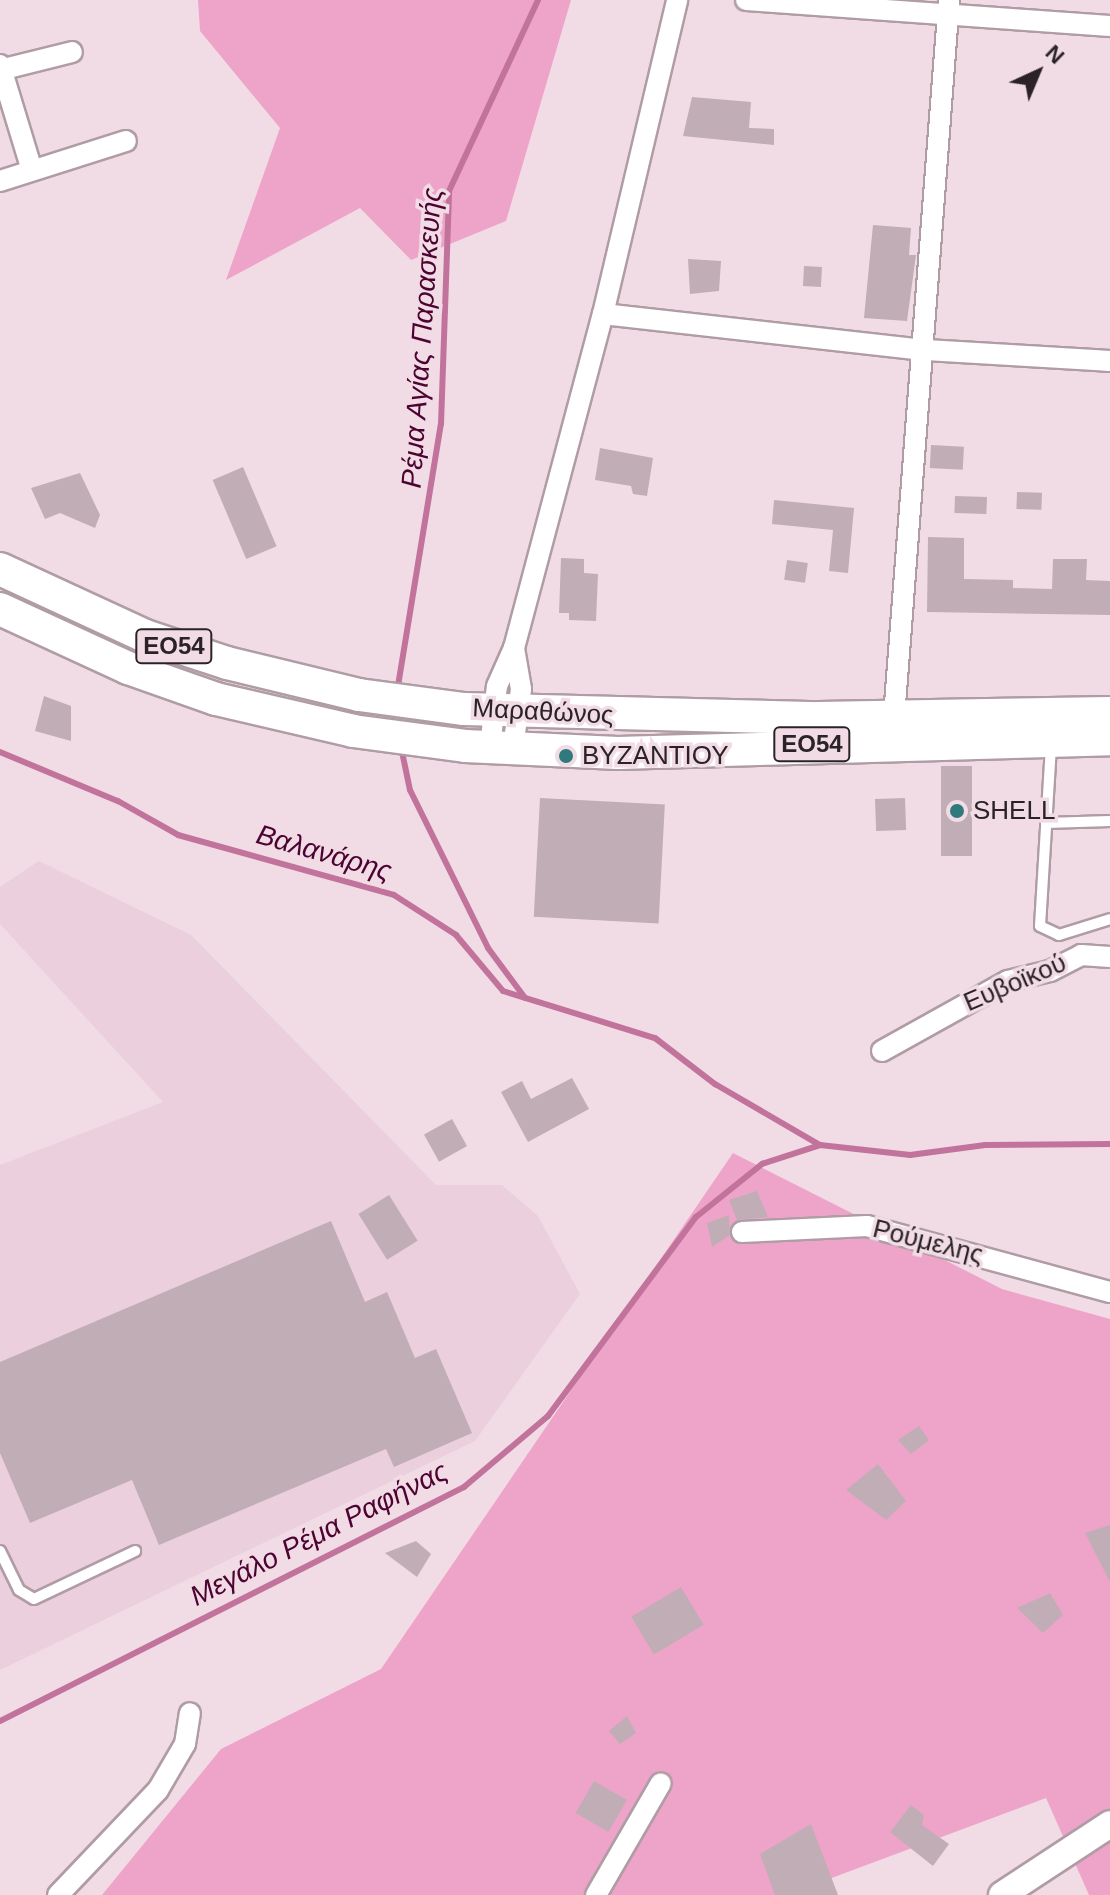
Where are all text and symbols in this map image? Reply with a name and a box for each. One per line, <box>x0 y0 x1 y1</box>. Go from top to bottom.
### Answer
north arrow <box>998 32 1078 112</box>
text: N <box>1041 40 1069 69</box>
water label: Ρέμα Αγίας Παρασκευής <box>395 186 449 490</box>
road number: ΕΟ54 <box>134 626 214 666</box>
street label: Μαραθώνος <box>472 693 614 731</box>
road number: ΕΟ54 <box>772 724 852 764</box>
place label: ΒΥΖΑΝΤΙΟΥ <box>582 740 729 772</box>
marker: ΒΥΖΑΝΤΙΟΥ <box>557 747 575 765</box>
place label: SHELL <box>973 795 1055 827</box>
marker: SHELL <box>948 802 966 820</box>
water label: Βαλανάρης <box>252 818 396 888</box>
street label: Ευβοϊκού <box>959 948 1071 1018</box>
street label: Ρούμελης <box>870 1213 986 1271</box>
water label: Μεγάλο Ρέμα Ραφήνας <box>185 1454 453 1614</box>

